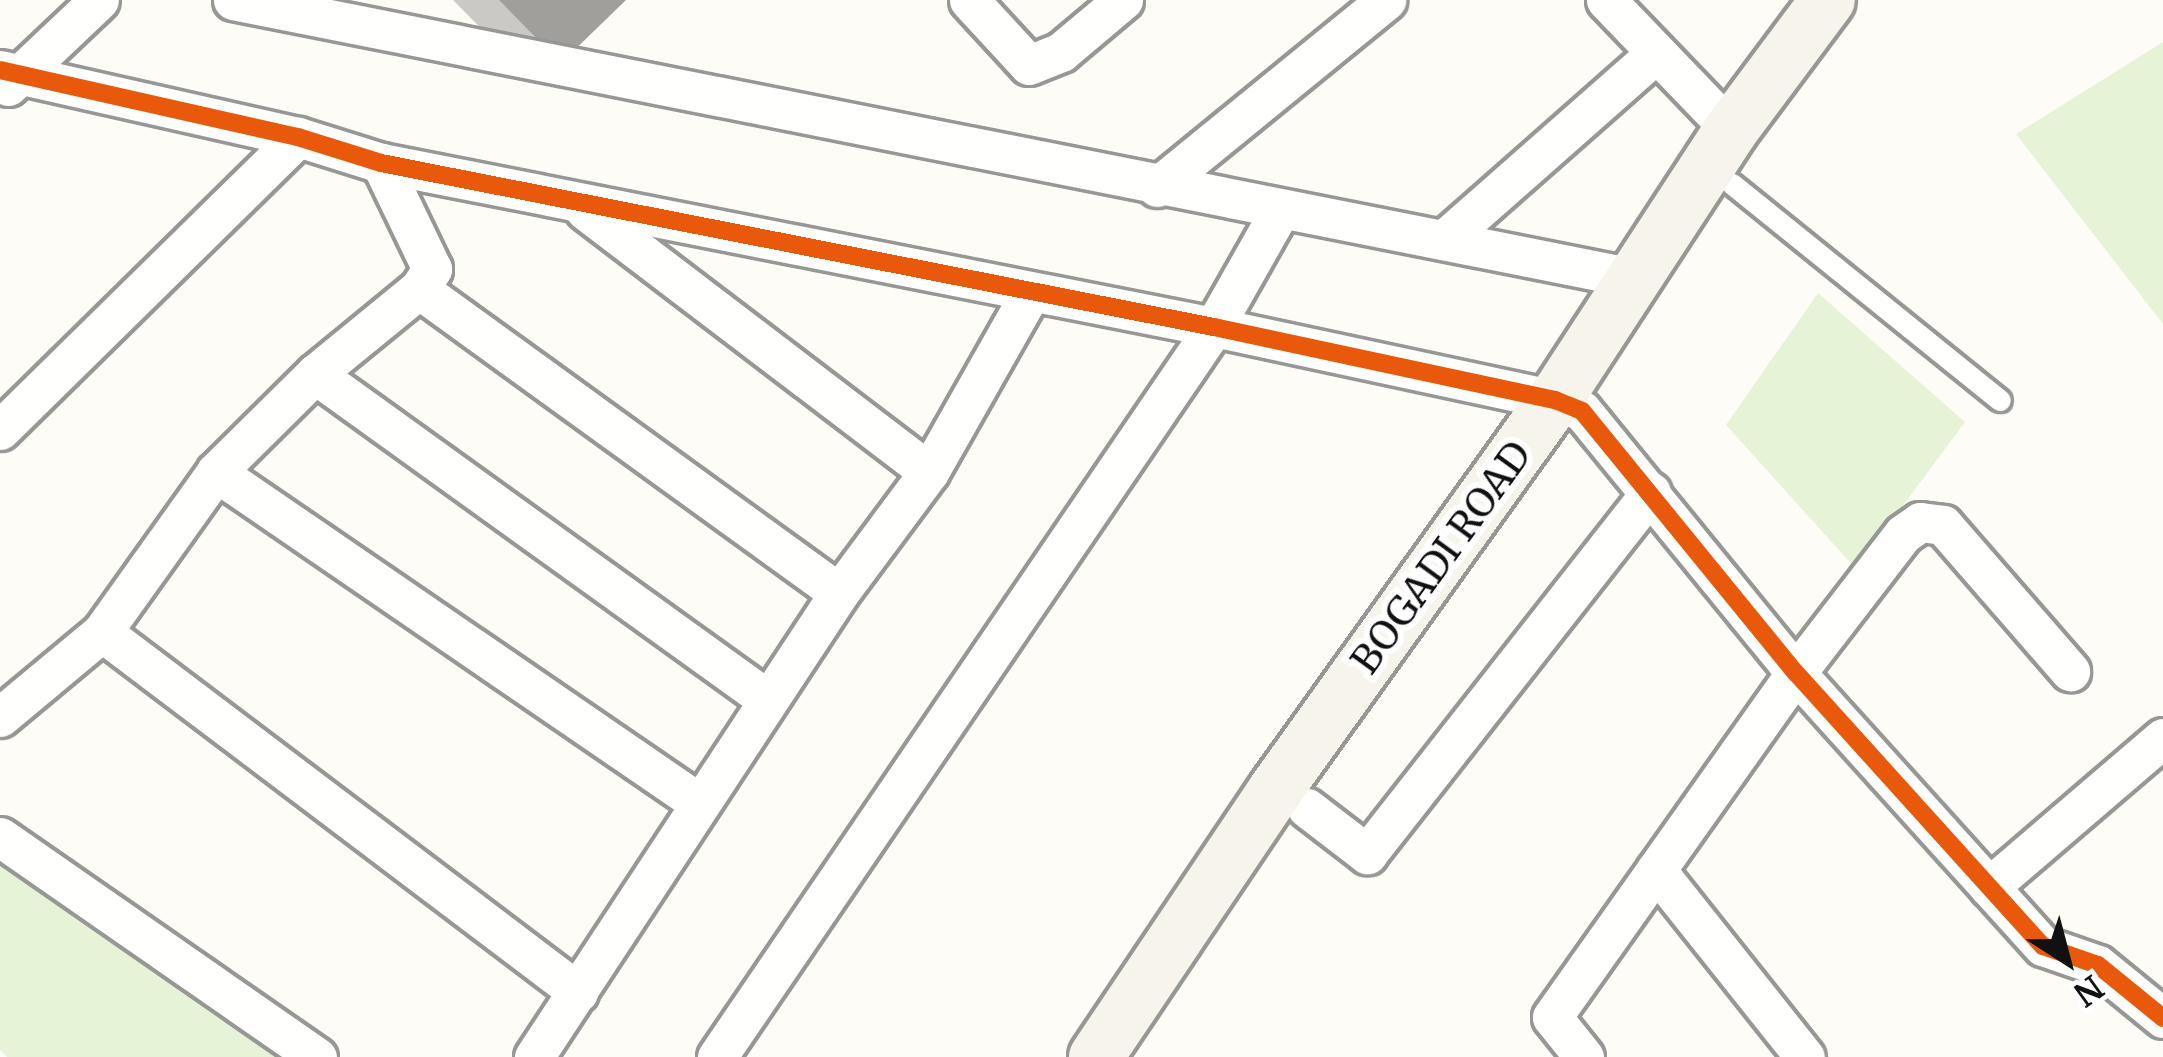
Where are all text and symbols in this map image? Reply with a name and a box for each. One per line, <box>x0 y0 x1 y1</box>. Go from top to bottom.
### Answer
street label: BOGADI ROAD <box>1342 433 1542 683</box>
north arrow <box>2007 901 2127 1021</box>
text: N <box>2066 966 2111 1015</box>

